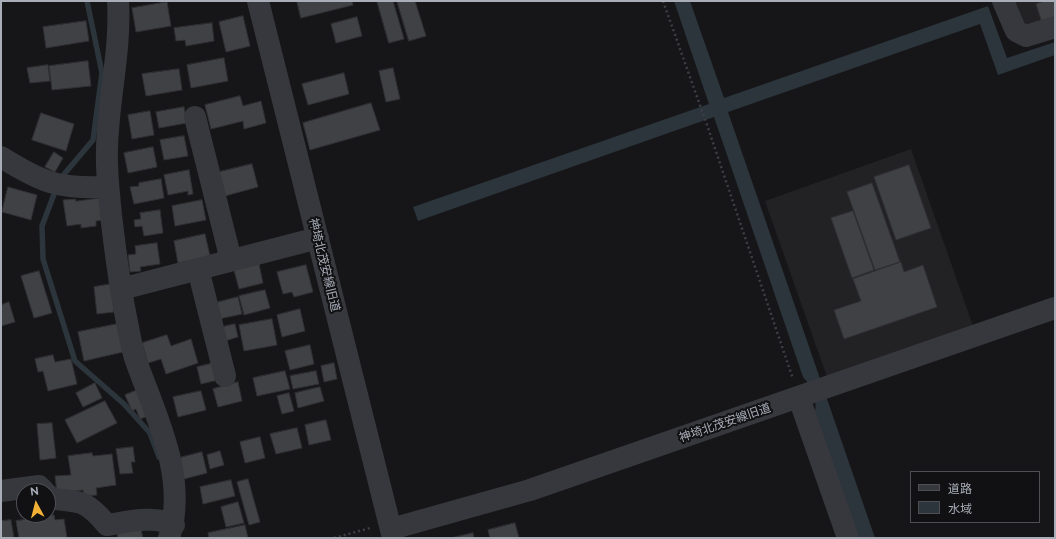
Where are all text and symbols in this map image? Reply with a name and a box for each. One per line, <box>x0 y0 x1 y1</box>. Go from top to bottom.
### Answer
street label: 神埼北茂安線旧道 <box>305 217 343 313</box>
street label: 神埼北茂安線旧道 <box>677 401 773 445</box>
legend <box>910 471 1040 523</box>
text: 道路 <box>948 482 972 496</box>
north arrow <box>16 483 56 523</box>
text: N <box>30 485 40 499</box>
text: 水域 <box>948 502 972 516</box>

